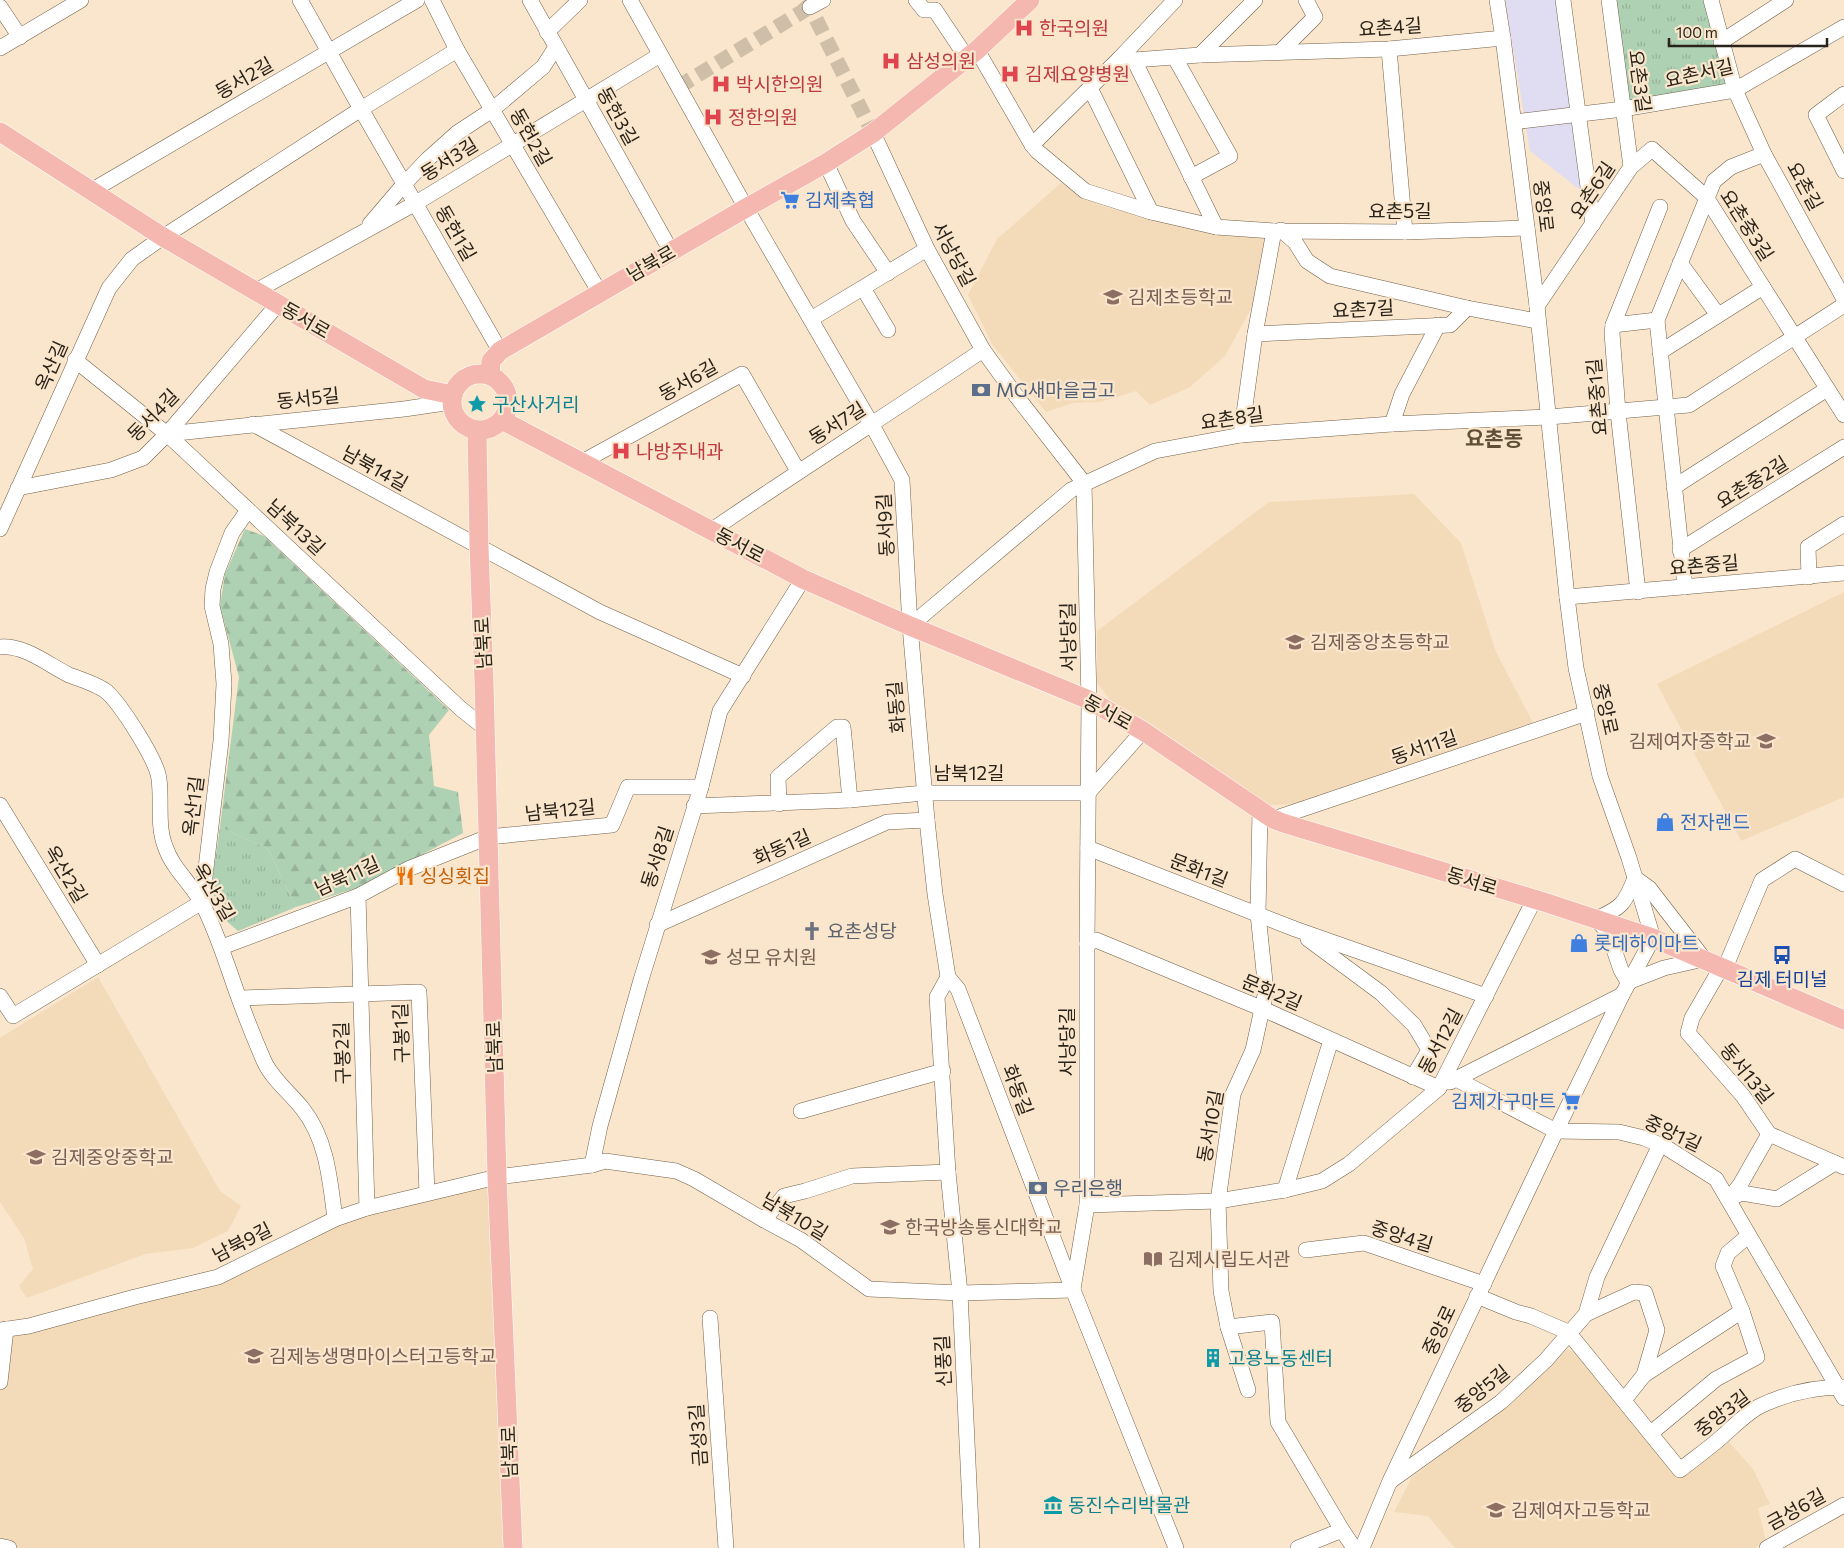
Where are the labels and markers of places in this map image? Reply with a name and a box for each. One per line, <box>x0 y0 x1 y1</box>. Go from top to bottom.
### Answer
place label: 한국의원 <box>1039 16 1109 39</box>
hospital icon: 한국의원 <box>1013 17 1035 39</box>
place label: 삼성의원 <box>906 49 976 72</box>
hospital icon: 삼성의원 <box>880 50 902 72</box>
place label: 김제요양병원 <box>1025 62 1130 85</box>
hospital icon: 김제요양병원 <box>999 63 1021 85</box>
place label: 박시한의원 <box>736 72 823 95</box>
hospital icon: 박시한의원 <box>710 73 732 95</box>
place label: 정한의원 <box>728 105 798 128</box>
hospital icon: 정한의원 <box>702 106 724 128</box>
place label: 김제축협 <box>805 188 875 211</box>
supermarket icon: 김제축협 <box>779 189 801 211</box>
place label: 김제초등학교 <box>1128 285 1233 308</box>
school or university icon: 김제초등학교 <box>1102 286 1124 308</box>
place label: MG새마을금고 <box>996 378 1115 401</box>
bank icon: MG새마을금고 <box>970 379 992 401</box>
place label: 구산사거리 <box>492 392 579 415</box>
place icon: 구산사거리 <box>466 393 488 415</box>
place label: 나방주내과 <box>636 439 723 462</box>
hospital icon: 나방주내과 <box>610 440 632 462</box>
place label: 김제중앙초등학교 <box>1310 630 1450 653</box>
school or university icon: 김제중앙초등학교 <box>1284 631 1306 653</box>
place label: 김제여자중학교 <box>1629 729 1751 752</box>
school or university icon: 김제여자중학교 <box>1755 730 1777 752</box>
place label: 전자랜드 <box>1680 810 1750 833</box>
shop icon: 전자랜드 <box>1654 811 1676 833</box>
place label: 싱싱횟집 <box>420 864 490 887</box>
restaurant icon: 싱싱횟집 <box>394 865 416 887</box>
place label: 요촌성당 <box>827 919 897 942</box>
church icon: 요촌성당 <box>801 920 823 942</box>
place label: 롯데하이마트 <box>1594 931 1699 954</box>
shop icon: 롯데하이마트 <box>1568 932 1590 954</box>
bus stop icon: 김제 터미널 <box>1771 944 1793 966</box>
place label: 성모 유치원 <box>726 945 817 968</box>
school or university icon: 성모 유치원 <box>700 946 722 968</box>
place label: 김제 터미널 <box>1736 967 1828 990</box>
place label: 김제가구마트 <box>1451 1089 1556 1112</box>
supermarket icon: 김제가구마트 <box>1560 1090 1582 1112</box>
place label: 김제중앙중학교 <box>51 1145 173 1168</box>
school or university icon: 김제중앙중학교 <box>25 1146 47 1168</box>
place label: 우리은행 <box>1053 1176 1123 1199</box>
bank icon: 우리은행 <box>1027 1177 1049 1199</box>
place label: 한국방송통신대학교 <box>905 1215 1062 1238</box>
school or university icon: 한국방송통신대학교 <box>879 1216 901 1238</box>
place label: 김제시립도서관 <box>1168 1247 1290 1270</box>
library icon: 김제시립도서관 <box>1142 1248 1164 1270</box>
place label: 김제농생명마이스터고등학교 <box>269 1344 496 1367</box>
school or university icon: 김제농생명마이스터고등학교 <box>243 1345 265 1367</box>
place label: 고용노동센터 <box>1228 1346 1333 1369</box>
building icon: 고용노동센터 <box>1202 1347 1224 1369</box>
place label: 동진수리박물관 <box>1068 1493 1190 1516</box>
museum icon: 동진수리박물관 <box>1042 1494 1064 1516</box>
place label: 김제여자고등학교 <box>1511 1498 1651 1521</box>
school or university icon: 김제여자고등학교 <box>1485 1499 1507 1521</box>

